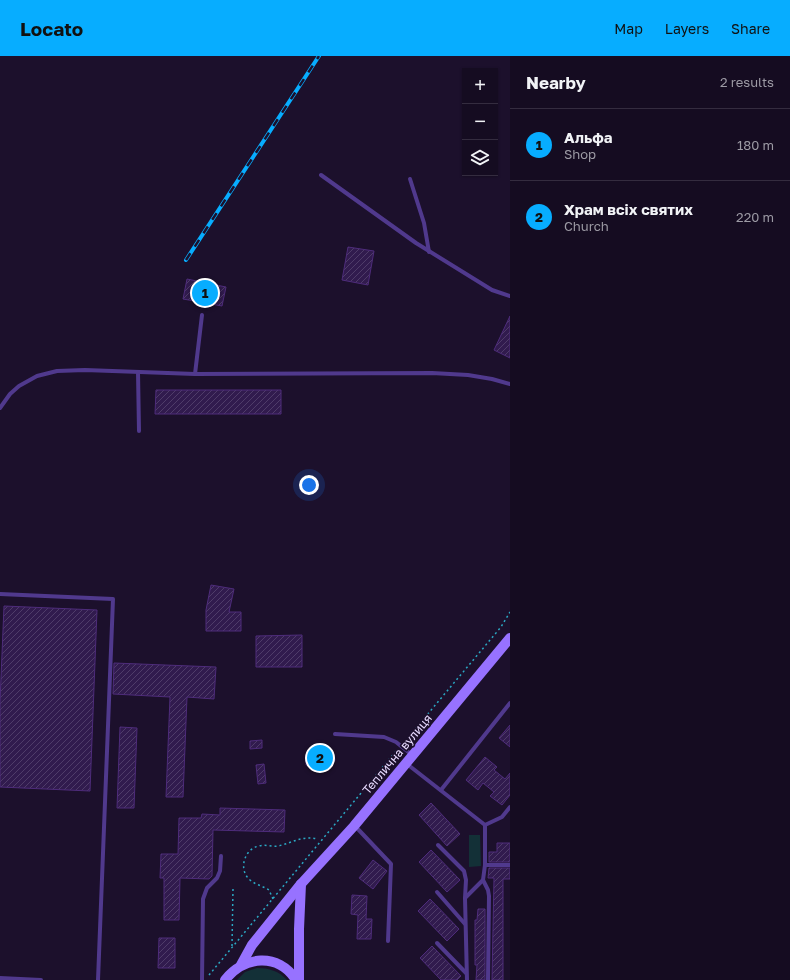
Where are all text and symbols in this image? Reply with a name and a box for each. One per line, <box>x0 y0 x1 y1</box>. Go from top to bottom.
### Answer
text: Locato <box>20 17 83 40</box>
text: Map <box>614 20 643 37</box>
text: Layers <box>665 20 709 37</box>
text: Share <box>731 20 770 37</box>
map controls <box>462 68 498 176</box>
button: + <box>462 68 498 104</box>
text: Nearby <box>526 72 586 93</box>
text: 2 results <box>720 74 774 90</box>
button: − <box>462 104 498 140</box>
text: Альфа <box>564 128 613 146</box>
text: 1 <box>536 137 542 153</box>
text: 180 m <box>737 137 774 153</box>
button: layers <box>462 140 498 176</box>
text: Shop <box>564 146 596 162</box>
text: Храм всіх святих <box>564 200 693 218</box>
text: 2 <box>535 209 543 225</box>
text: 220 m <box>736 209 774 225</box>
text: Church <box>564 218 609 234</box>
pin: 1 <box>192 278 218 308</box>
your location <box>299 475 319 495</box>
street label: Теплична вулиця <box>359 711 435 797</box>
pin: 2 <box>307 743 333 773</box>

